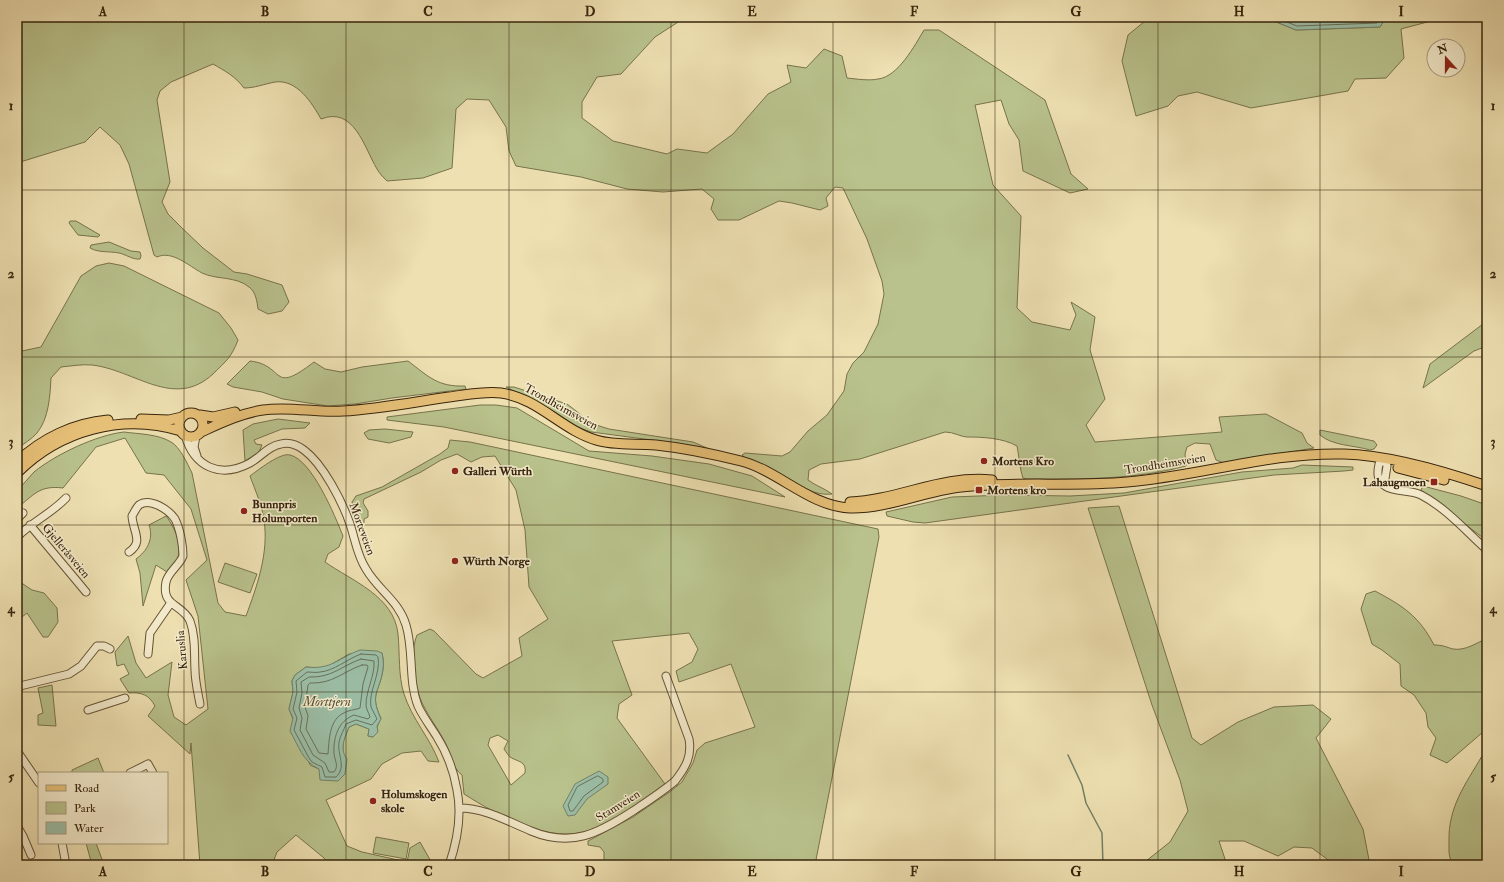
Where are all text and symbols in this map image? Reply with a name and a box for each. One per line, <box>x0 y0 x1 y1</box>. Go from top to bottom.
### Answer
text: A <box>98 4 108 20</box>
text: B <box>261 4 269 20</box>
text: C <box>423 4 433 20</box>
text: D <box>585 4 596 20</box>
text: E <box>747 4 757 20</box>
text: F <box>910 4 919 20</box>
text: G <box>1071 4 1082 20</box>
text: H <box>1234 4 1245 20</box>
text: I <box>1398 4 1404 20</box>
north arrow <box>1426 38 1466 78</box>
text: N <box>1435 41 1451 57</box>
text: 1 <box>9 98 14 114</box>
text: 1 <box>1491 98 1496 114</box>
text: 2 <box>8 266 15 282</box>
text: 2 <box>1490 266 1497 282</box>
street label: Trondheimsveien <box>521 381 601 433</box>
text: 3 <box>9 434 14 450</box>
text: 3 <box>1491 434 1496 450</box>
street label: Trondheimsveien <box>1123 450 1207 478</box>
place label: Mortens Kro <box>991 454 1054 469</box>
marker: Mortens Kro <box>979 456 989 466</box>
place label: Galleri Würth <box>463 464 533 479</box>
marker: Galleri Würth <box>450 466 460 476</box>
place label: Lahaugmoen <box>1363 475 1427 490</box>
marker: Lahaugmoen <box>1429 477 1439 487</box>
place label: Mortens kro <box>986 483 1047 498</box>
marker: Mortens kro <box>974 485 984 495</box>
place label: Bunnpris Holumporten <box>252 497 318 526</box>
street label: Morteveien <box>346 501 378 557</box>
marker: Bunnpris Holumporten <box>239 506 249 516</box>
street label: Gjelleråsveien <box>39 521 93 581</box>
place label: Würth Norge <box>462 554 531 569</box>
marker: Würth Norge <box>450 556 460 566</box>
text: 4 <box>6 601 15 617</box>
text: 4 <box>1488 601 1497 617</box>
street label: Karuslia <box>173 629 191 670</box>
water label: Morttjern <box>302 694 351 710</box>
text: 5 <box>8 769 14 785</box>
text: 5 <box>1490 769 1496 785</box>
legend <box>38 772 168 844</box>
text: Road <box>74 781 99 796</box>
place label: Holumskogen skole <box>381 787 448 816</box>
street label: Stamveien <box>593 787 643 825</box>
marker: Holumskogen skole <box>368 796 378 806</box>
text: Park <box>74 801 96 816</box>
text: Water <box>73 821 104 836</box>
text: A <box>98 864 108 880</box>
text: B <box>261 864 269 880</box>
text: C <box>423 864 433 880</box>
text: D <box>585 864 596 880</box>
text: E <box>747 864 757 880</box>
text: F <box>910 864 919 880</box>
text: G <box>1071 864 1082 880</box>
text: H <box>1234 864 1245 880</box>
text: I <box>1398 864 1404 880</box>

